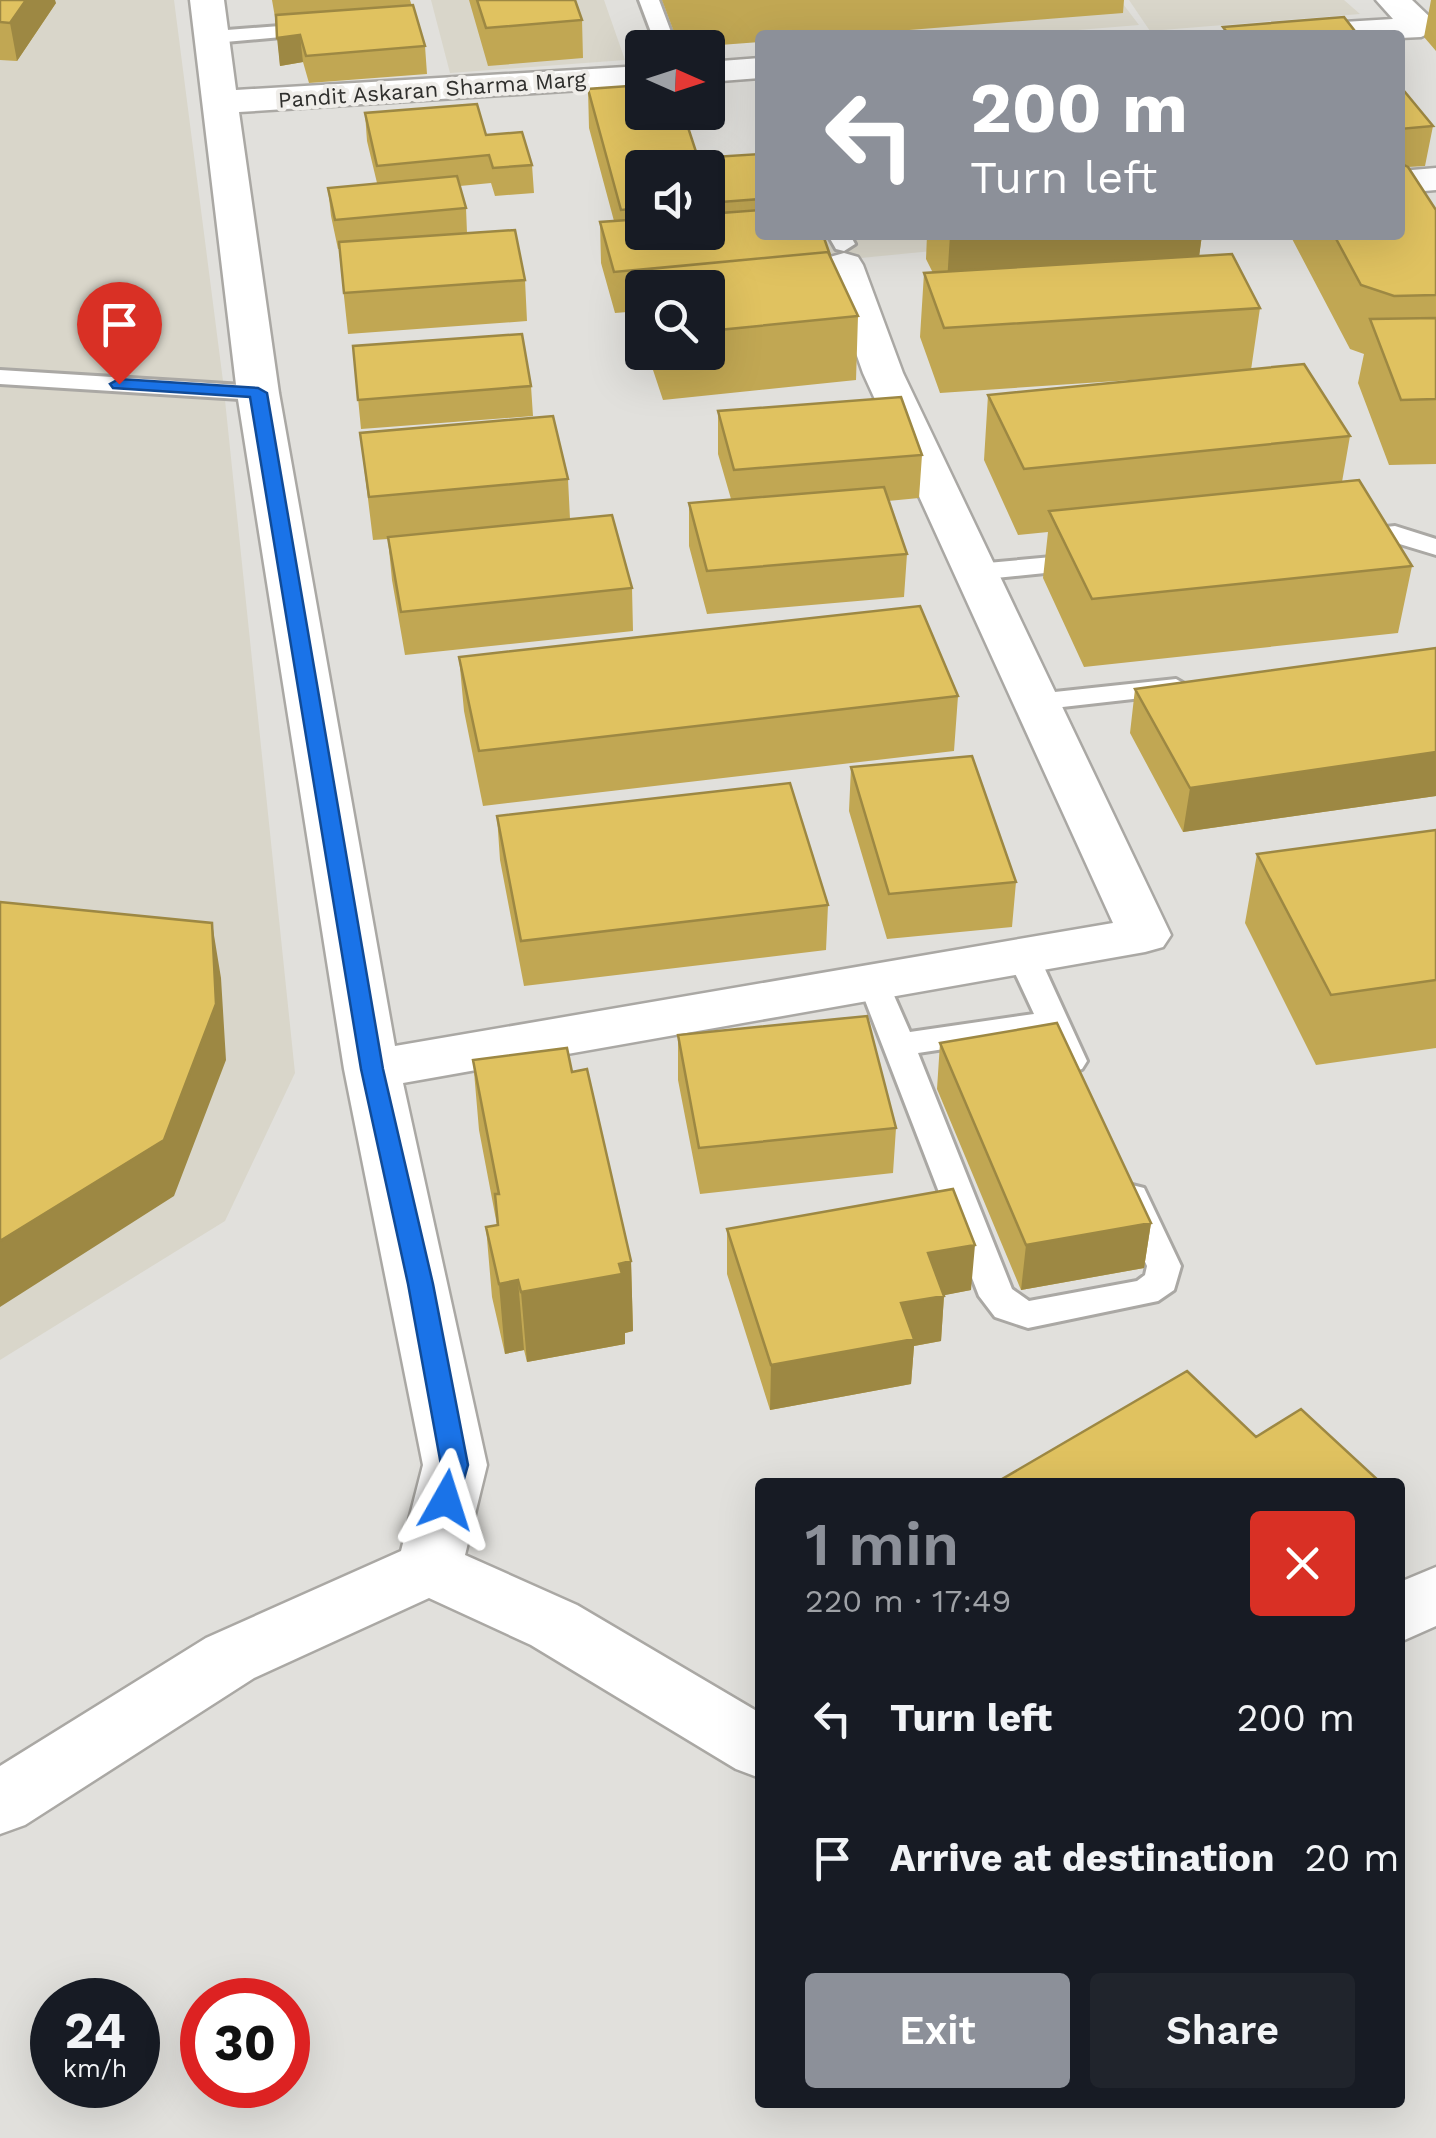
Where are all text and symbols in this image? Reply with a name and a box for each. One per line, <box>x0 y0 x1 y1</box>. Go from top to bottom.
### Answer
north arrow <box>625 30 725 130</box>
map controls <box>625 30 725 370</box>
street label: Pandit Askaran Sharma Marg <box>277 66 587 113</box>
text: 200 m <box>970 67 1188 149</box>
icon: left <box>805 70 935 200</box>
button: sound <box>625 150 725 250</box>
text: Turn left <box>970 151 1157 204</box>
button: search <box>625 270 725 370</box>
pin <box>77 282 162 385</box>
icon: arrive <box>92 297 147 352</box>
position arrow <box>394 1448 498 1552</box>
text: 1 min <box>805 1509 959 1580</box>
button: close <box>1250 1511 1355 1616</box>
text: 220 m · 17:49 <box>805 1582 1011 1620</box>
icon: left <box>805 1691 860 1746</box>
text: Turn left <box>890 1696 1052 1740</box>
text: 200 m <box>1236 1696 1355 1740</box>
icon: arrive <box>805 1831 860 1886</box>
text: Arrive at destination <box>890 1836 1275 1880</box>
text: 20 m <box>1305 1836 1400 1880</box>
button: Exit <box>805 1973 1070 2088</box>
button: Share <box>1090 1973 1355 2088</box>
speed limit sign: 30 <box>180 1978 310 2108</box>
text: 24 <box>64 2001 126 2060</box>
text: km/h <box>63 2054 127 2083</box>

